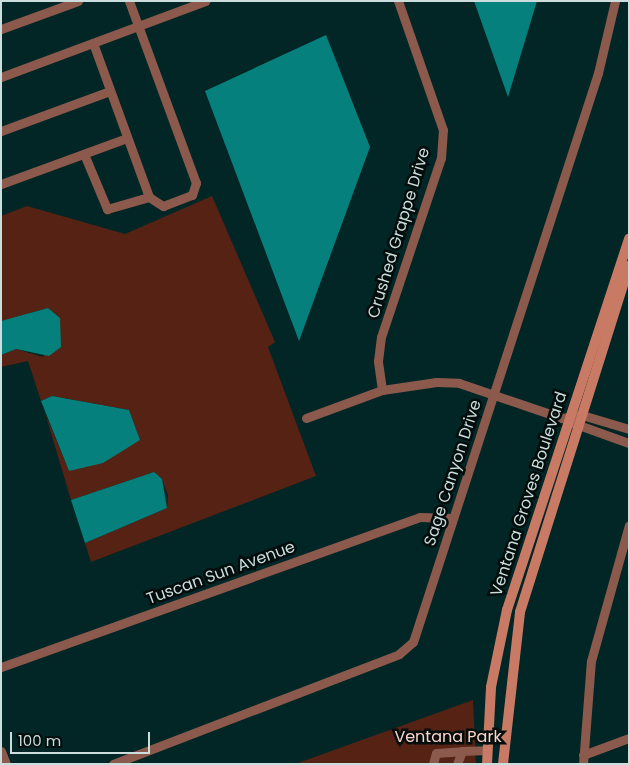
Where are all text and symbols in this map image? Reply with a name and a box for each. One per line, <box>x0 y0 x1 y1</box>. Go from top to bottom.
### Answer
street label: Crushed Grappe Drive <box>364 145 434 321</box>
street label: Ventana Groves Boulevard <box>487 389 571 599</box>
street label: Sage Canyon Drive <box>420 398 486 548</box>
street label: Tuscan Sun Avenue <box>144 537 298 609</box>
scale bar <box>12 722 152 754</box>
park label: Ventana Park <box>394 727 502 747</box>
text: 100 m <box>18 730 61 751</box>

